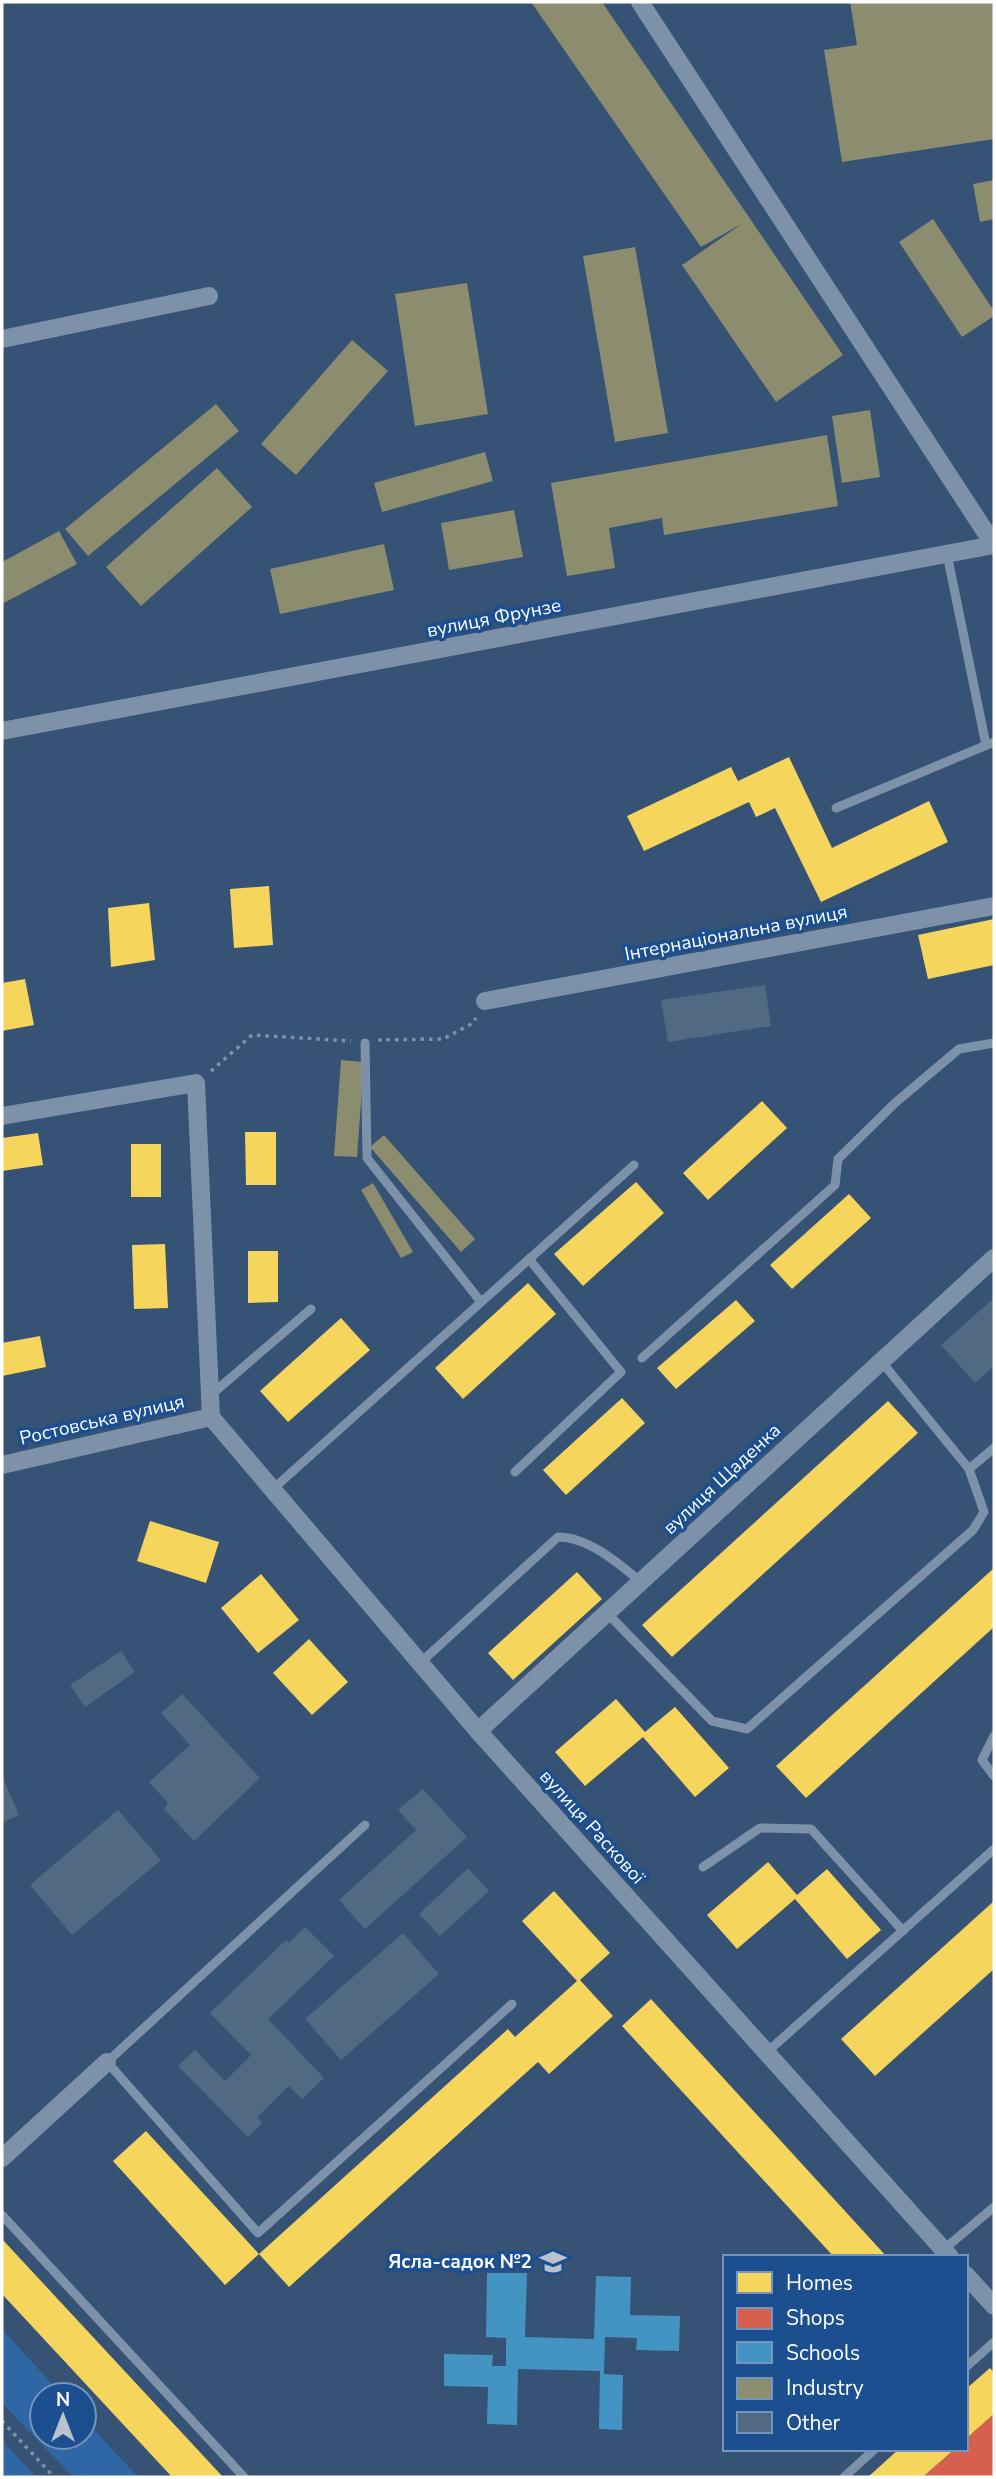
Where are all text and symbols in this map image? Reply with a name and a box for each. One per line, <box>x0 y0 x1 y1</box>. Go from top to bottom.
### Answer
street label: вулиця Фрунзе <box>425 592 563 644</box>
street label: Інтернаціональна вулиця <box>622 899 850 967</box>
street label: Ростовська вулиця <box>17 1388 187 1452</box>
street label: вулиця Щаденка <box>658 1418 786 1540</box>
street label: вулиця Раскової <box>534 1764 651 1890</box>
school or university icon: Ясла-садок №2 <box>538 2247 568 2277</box>
place label: Ясла-садок №2 <box>388 2249 532 2275</box>
legend <box>723 2255 968 2451</box>
text: Homes <box>786 2269 853 2297</box>
text: Shops <box>786 2304 845 2332</box>
text: Schools <box>786 2339 860 2367</box>
text: Industry <box>786 2374 864 2402</box>
north arrow <box>28 2381 98 2451</box>
text: N <box>56 2387 70 2413</box>
text: Other <box>786 2409 841 2437</box>

